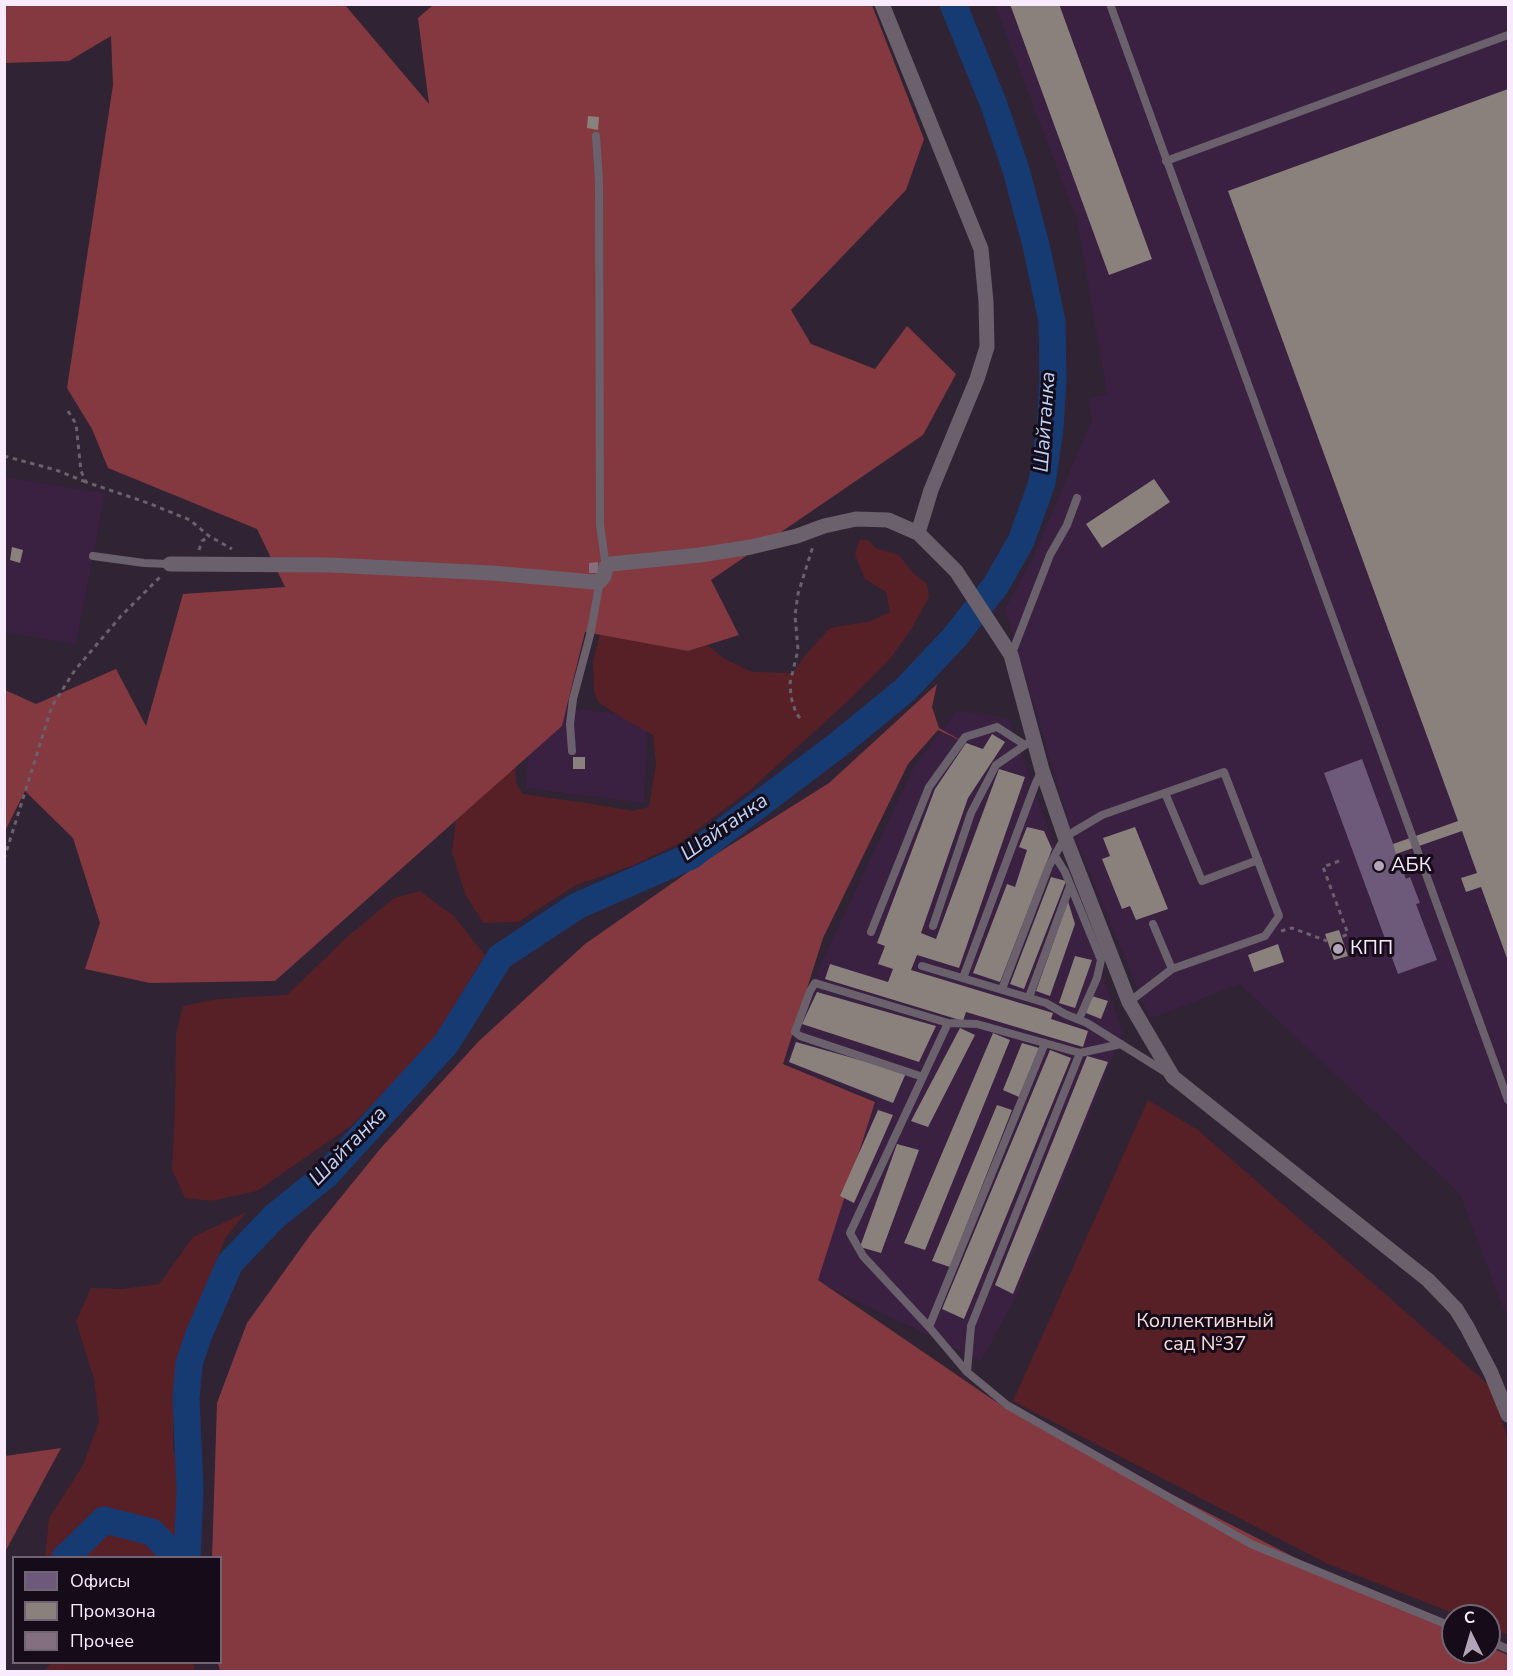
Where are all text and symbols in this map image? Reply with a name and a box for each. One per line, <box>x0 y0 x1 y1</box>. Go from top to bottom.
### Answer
water label: Шайтанка <box>1030 371 1062 473</box>
water label: Шайтанка <box>676 789 774 867</box>
place label: АБК <box>1391 854 1432 878</box>
marker: АБК <box>1372 859 1386 873</box>
place label: КПП <box>1350 937 1393 961</box>
marker: КПП <box>1331 942 1345 956</box>
water label: Шайтанка <box>305 1102 393 1192</box>
park label: Коллективный сад №37 <box>1136 1310 1274 1357</box>
legend <box>12 1556 222 1664</box>
text: Офисы <box>70 1569 130 1593</box>
text: Промзона <box>70 1599 156 1623</box>
north arrow <box>1441 1604 1501 1664</box>
text: С <box>1463 1607 1476 1629</box>
text: Прочее <box>70 1629 134 1653</box>

